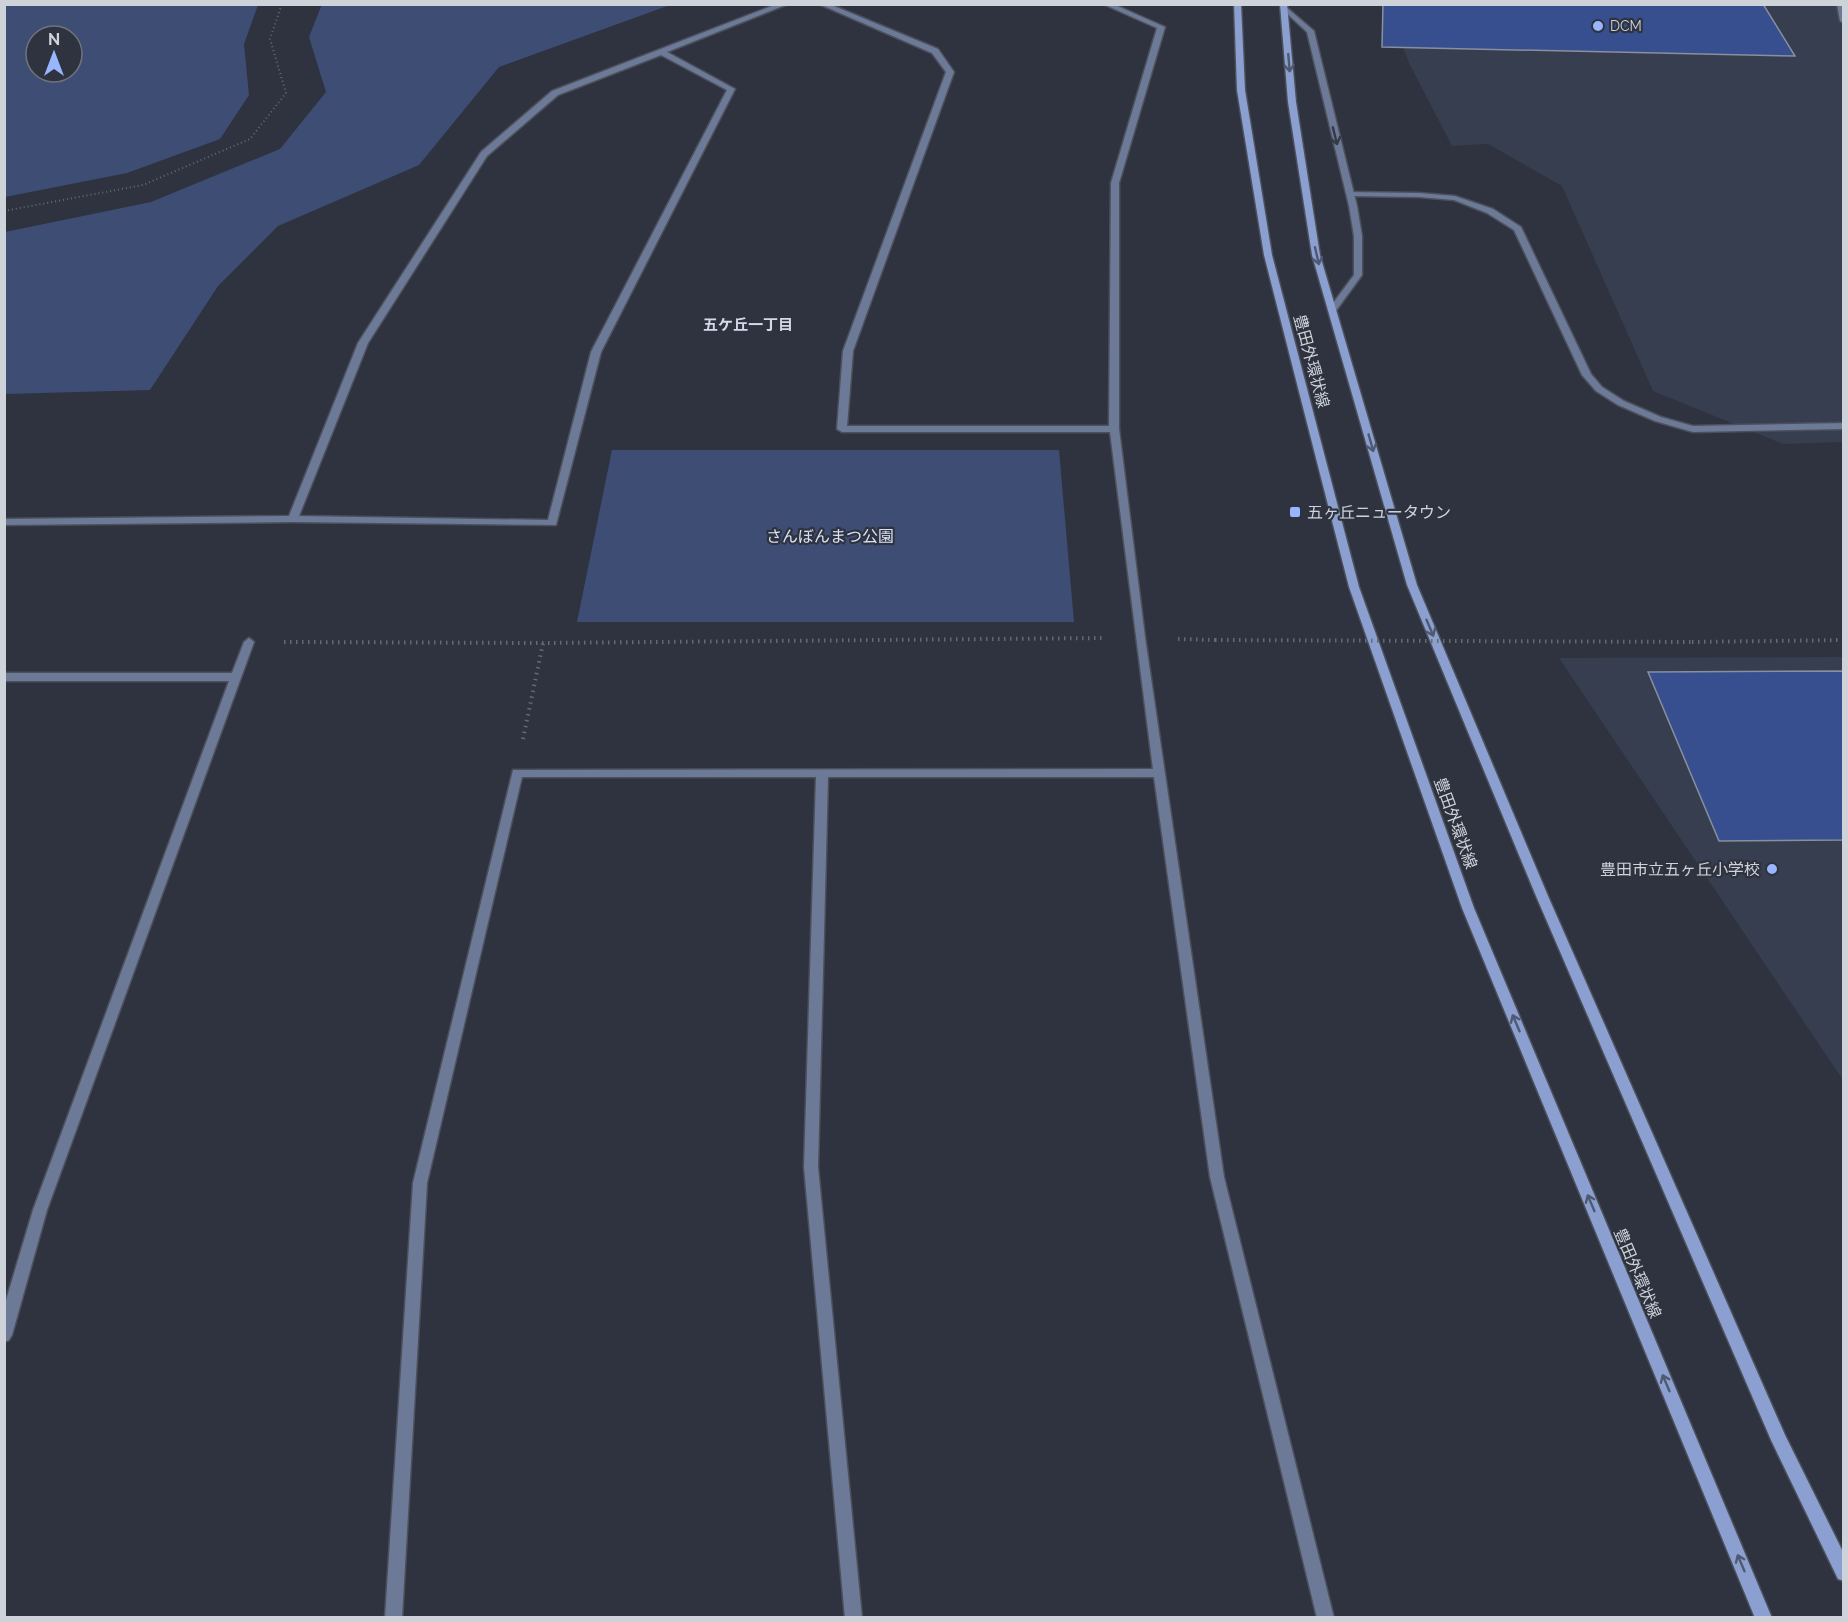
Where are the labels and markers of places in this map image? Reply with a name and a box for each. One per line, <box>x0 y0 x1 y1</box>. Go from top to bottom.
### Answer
place label: DCM <box>1610 18 1642 34</box>
marker: DCM <box>1591 19 1605 33</box>
place label: 五ヶ丘ニュータウン <box>1307 503 1451 522</box>
marker: 五ヶ丘ニュータウン <box>1288 505 1302 519</box>
place label: 豊田市立五ヶ丘小学校 <box>1600 860 1760 879</box>
marker: 豊田市立五ヶ丘小学校 <box>1765 862 1779 876</box>

